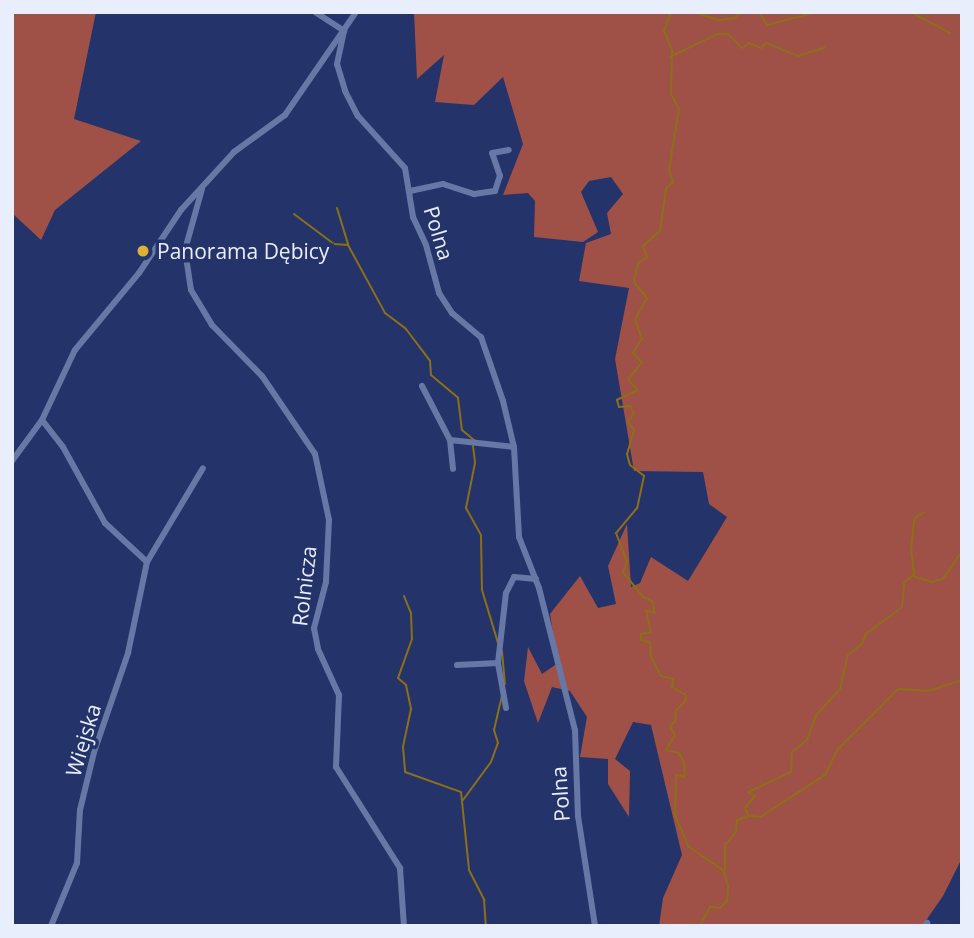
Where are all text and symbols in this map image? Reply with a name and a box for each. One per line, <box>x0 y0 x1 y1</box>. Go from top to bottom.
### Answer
street label: Polna <box>419 203 459 263</box>
place label: Panorama Dębicy <box>157 238 329 264</box>
marker: Panorama Dębicy <box>135 243 151 259</box>
street label: Rolnicza <box>287 544 321 628</box>
street label: Wiejska <box>60 701 106 779</box>
street label: Polna <box>546 766 574 822</box>

